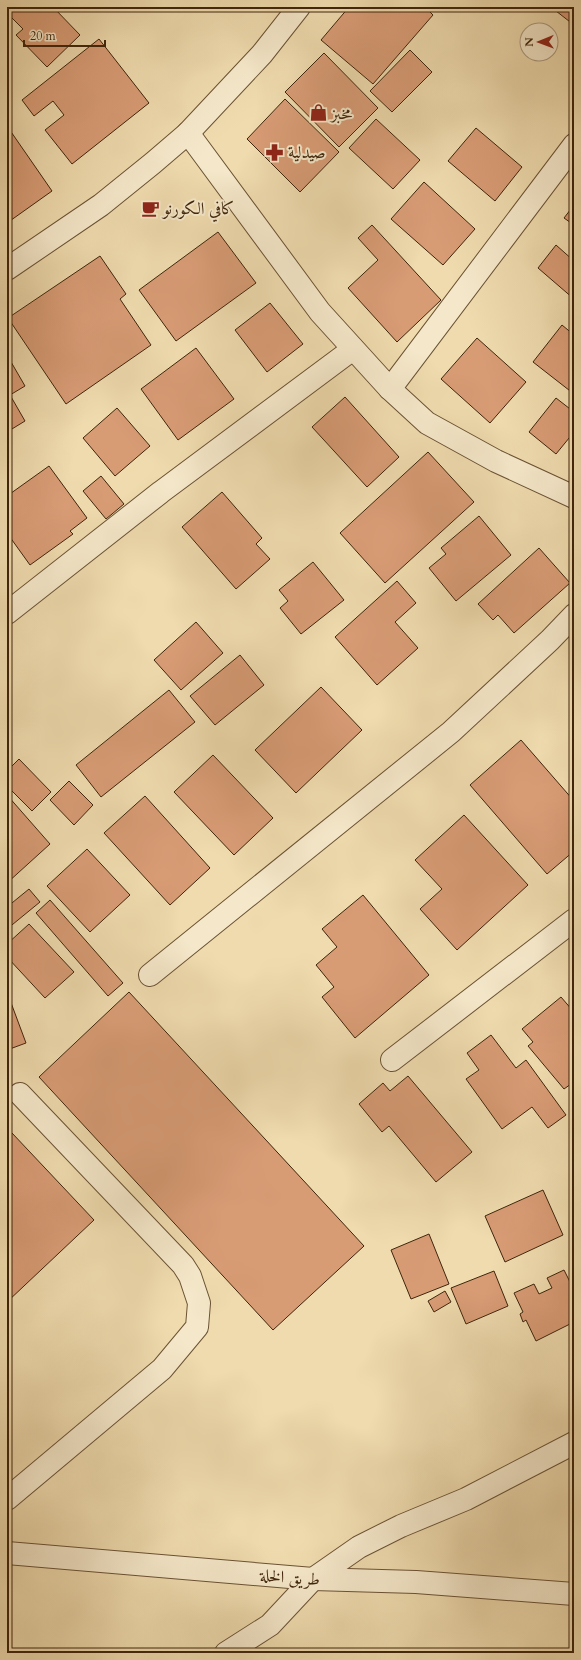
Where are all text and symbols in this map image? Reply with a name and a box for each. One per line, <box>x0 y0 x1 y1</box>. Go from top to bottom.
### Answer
scale bar <box>24 22 105 48</box>
north arrow <box>519 22 559 62</box>
text: 20 m <box>30 28 57 44</box>
text: N <box>522 37 537 47</box>
place label: مخبز <box>329 102 353 125</box>
shop icon: مخبز <box>308 103 328 123</box>
place label: صيدلية <box>288 141 326 164</box>
pharmacy icon: صيدلية <box>265 142 285 162</box>
place label: كافي الكورنو <box>161 197 234 223</box>
cafe icon: كافي الكورنو <box>140 198 160 218</box>
street label: طريق الخلة <box>258 1564 321 1591</box>

